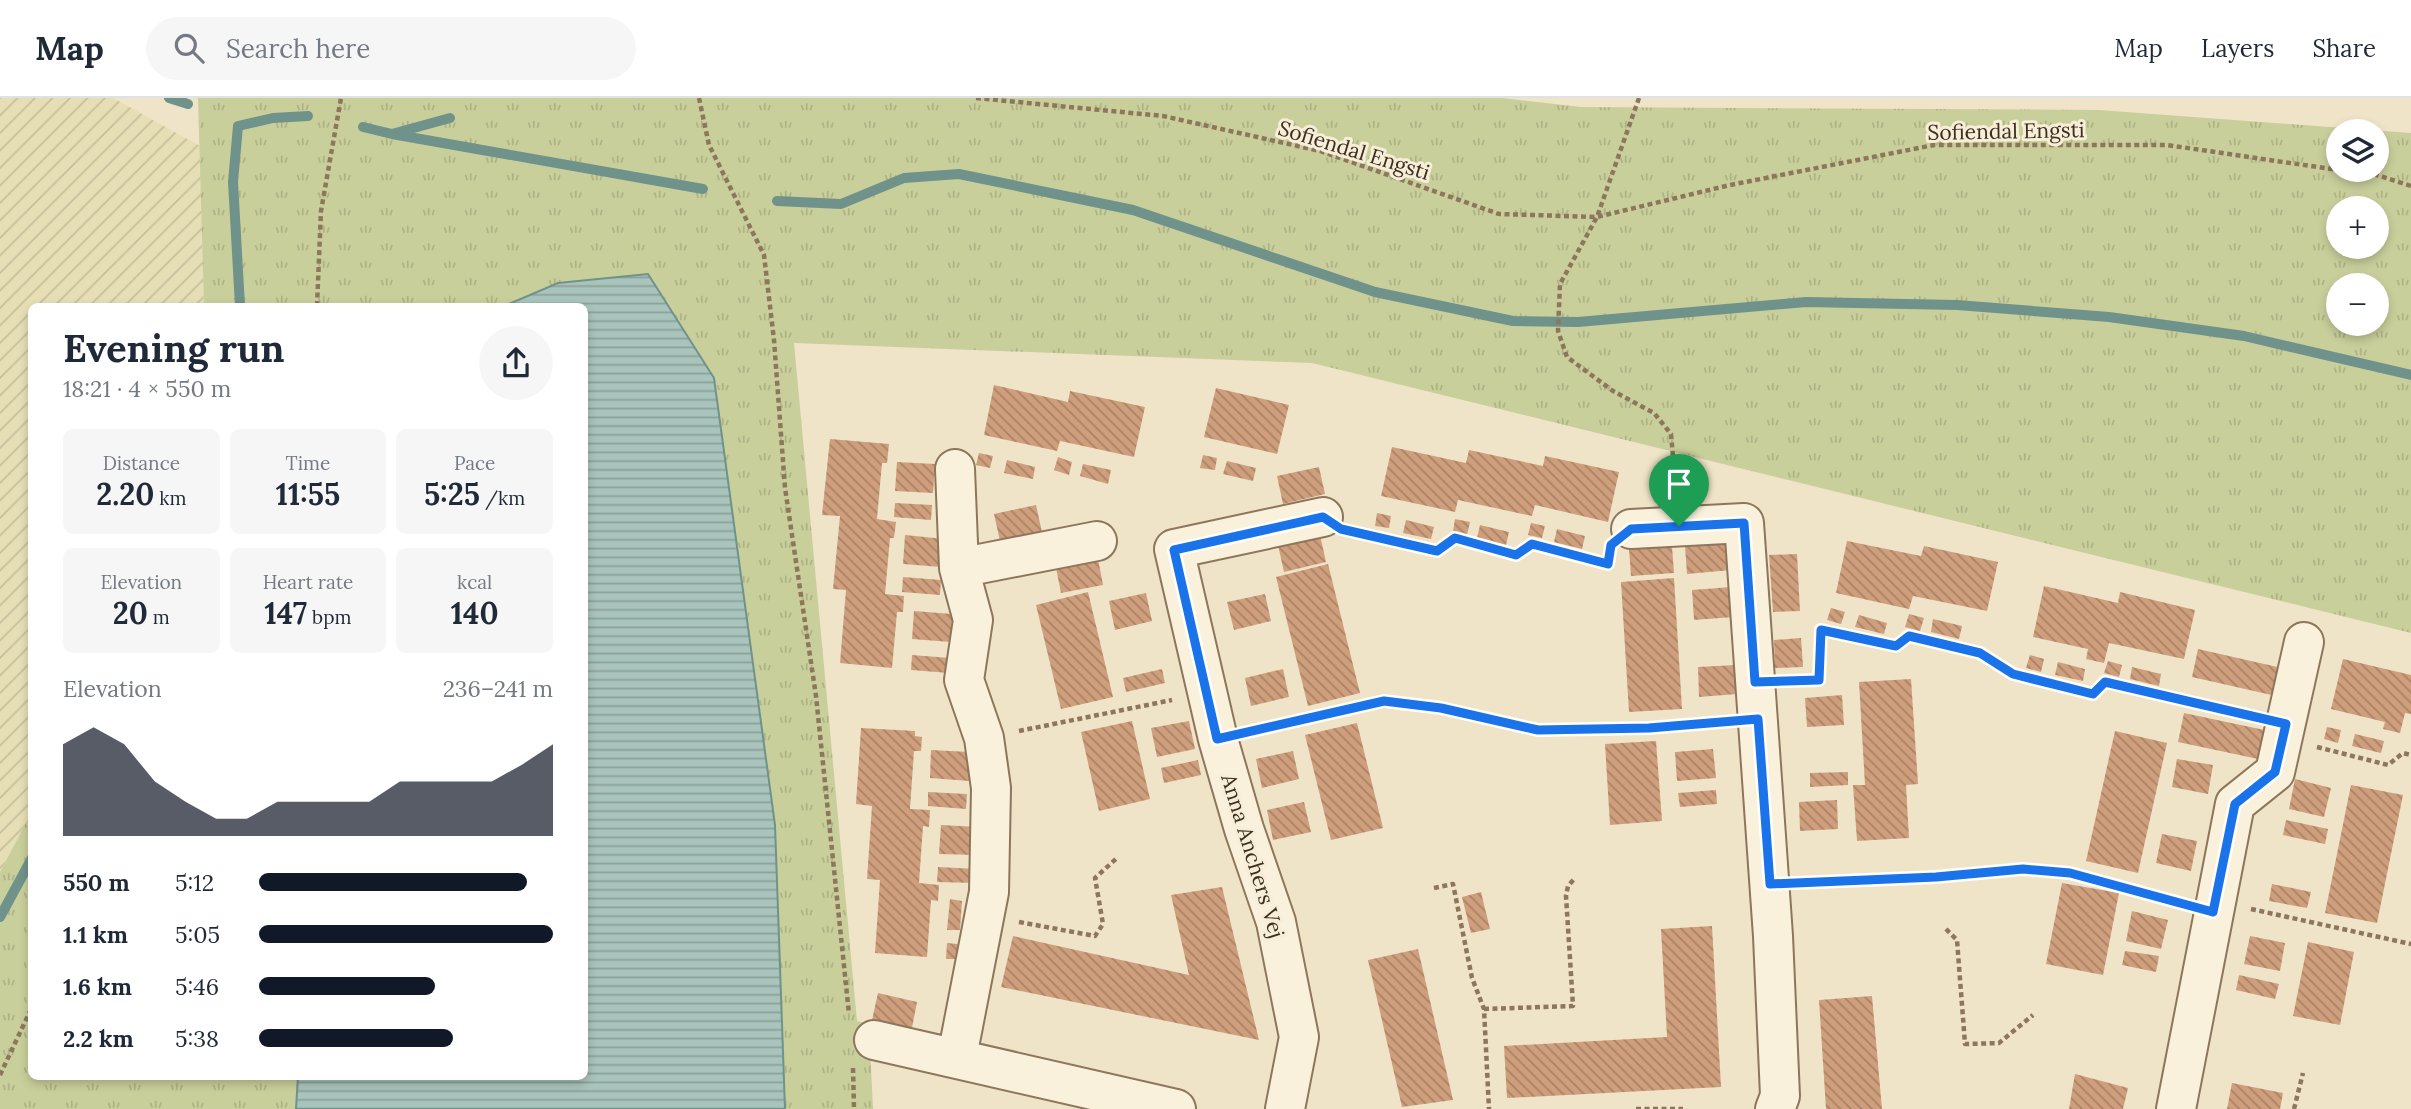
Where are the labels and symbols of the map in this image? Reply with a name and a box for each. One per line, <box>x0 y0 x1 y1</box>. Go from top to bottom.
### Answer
street label: Sofiendal Engsti <box>1275 114 1433 186</box>
street label: Sofiendal Engsti <box>1927 116 2085 146</box>
pin <box>1649 454 1709 526</box>
street label: Anna Anchers Vej <box>1215 770 1291 941</box>

